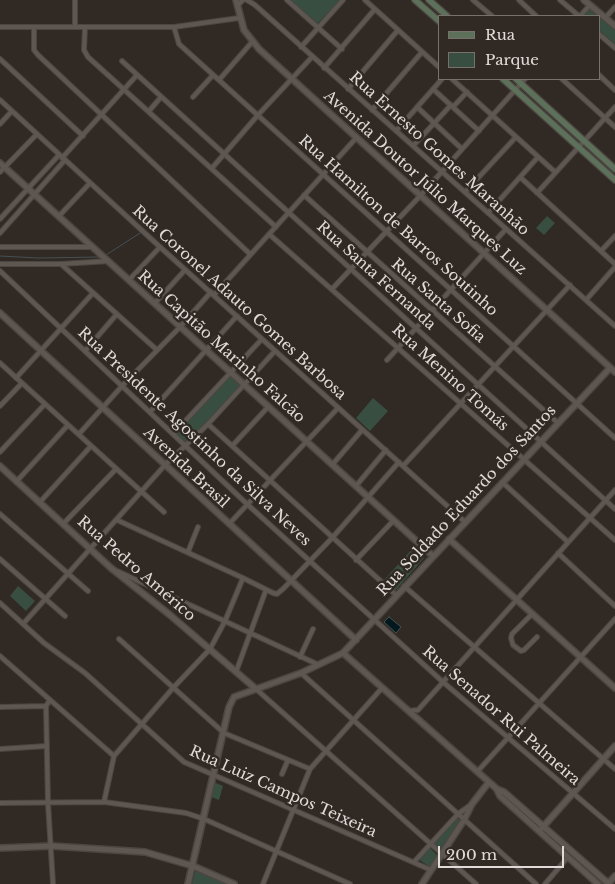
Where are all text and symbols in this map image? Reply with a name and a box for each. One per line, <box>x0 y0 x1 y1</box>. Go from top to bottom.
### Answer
legend <box>438 15 600 80</box>
text: Rua <box>485 25 515 44</box>
text: Parque <box>485 50 539 69</box>
street label: Rua Ernesto Gomes Maranhão <box>345 68 533 240</box>
street label: Avenida Doutor Júlio Marques Luz <box>320 87 530 279</box>
street label: Rua Hamilton de Barros Soutinho <box>295 132 501 320</box>
street label: Rua Coronel Adauto Gomes Barbosa <box>128 202 350 404</box>
street label: Rua Santa Fernanda <box>313 218 439 334</box>
street label: Rua Santa Sofia <box>387 255 489 347</box>
street label: Rua Capitão Marinho Falcão <box>134 267 308 427</box>
street label: Rua Menino Tomás <box>388 321 512 435</box>
street label: Rua Presidente Agostinho da Silva Neves <box>74 324 314 550</box>
street label: Rua Soldado Eduardo dos Santos <box>374 402 560 600</box>
street label: Avenida Brasil <box>140 424 232 512</box>
street label: Rua Pedro Américo <box>73 513 199 625</box>
street label: Rua Senador Rui Palmeira <box>419 643 583 789</box>
street label: Rua Luiz Campos Teixeira <box>187 743 379 841</box>
scale bar <box>440 836 566 868</box>
text: 200 m <box>446 845 497 864</box>

